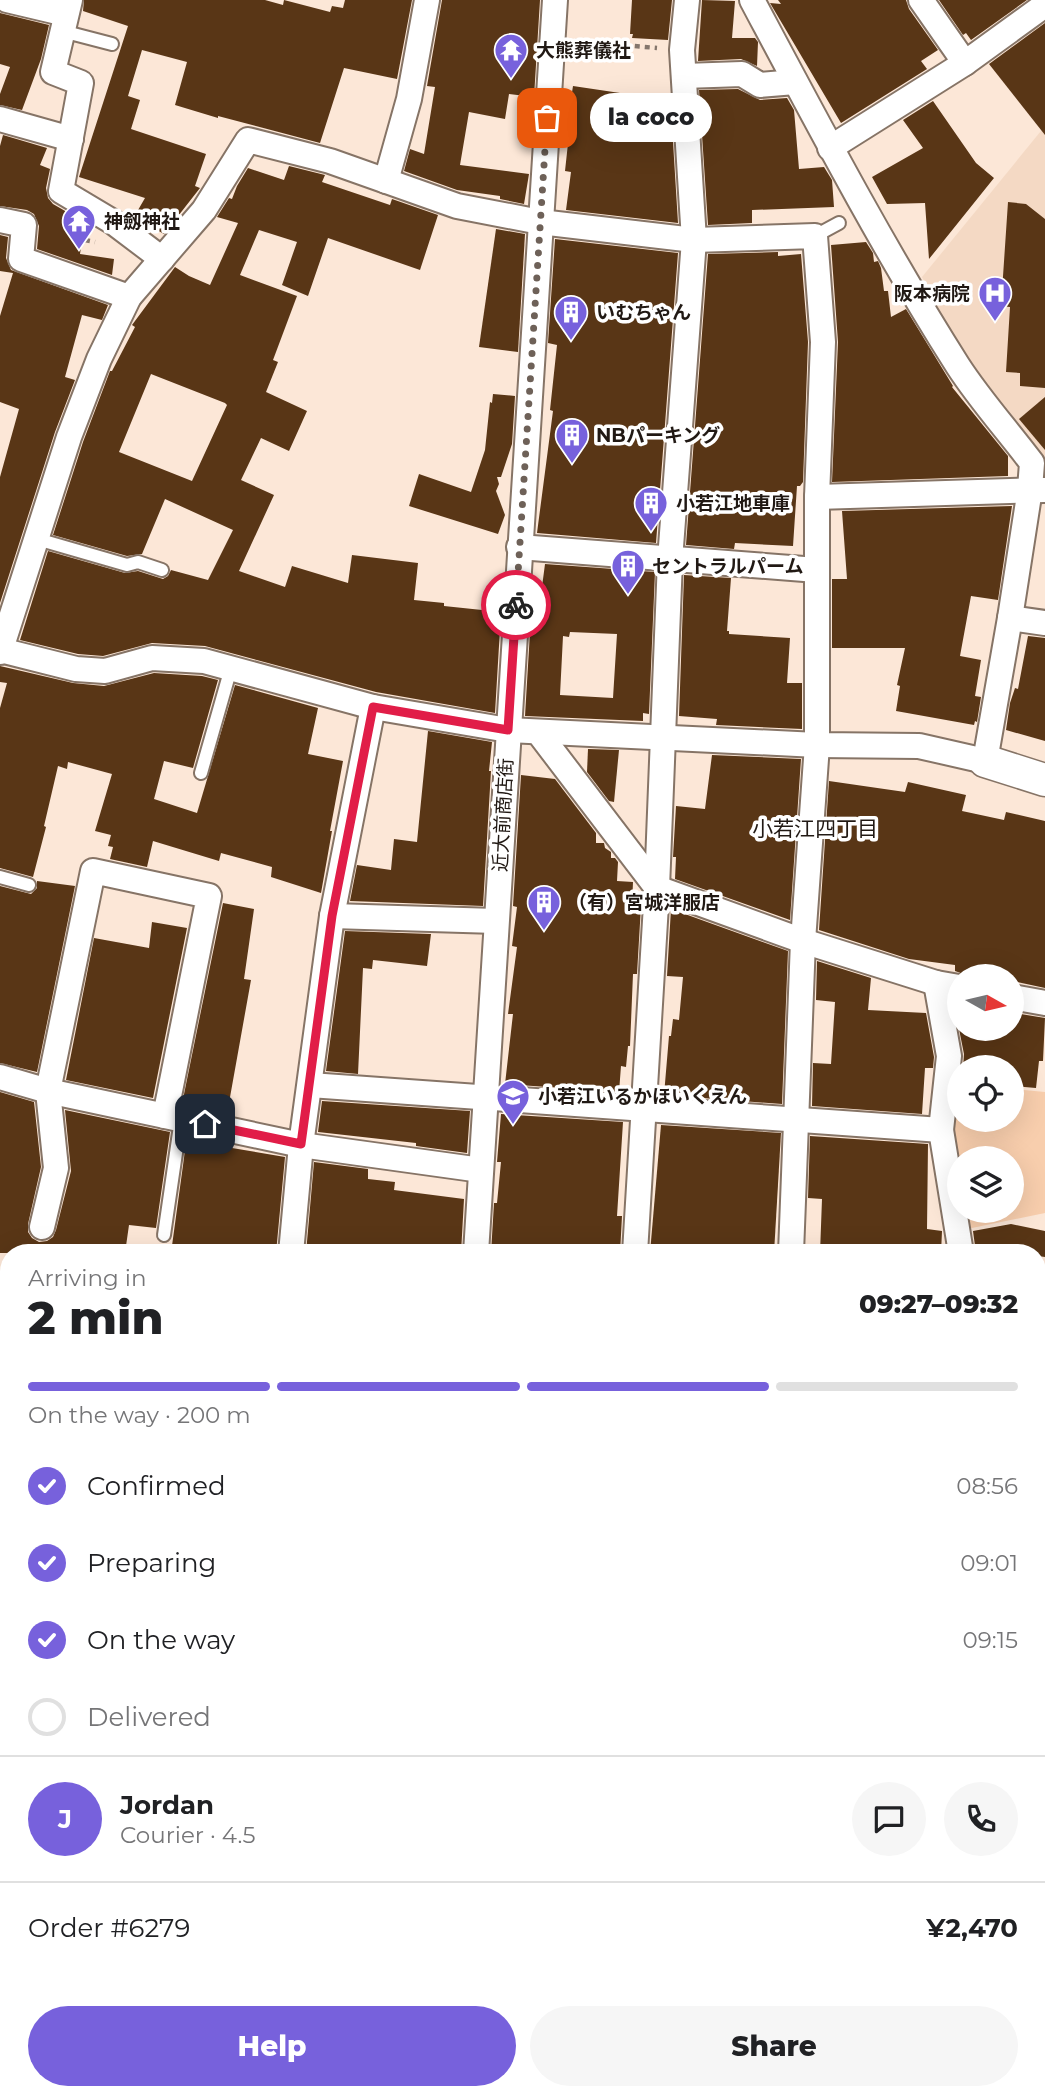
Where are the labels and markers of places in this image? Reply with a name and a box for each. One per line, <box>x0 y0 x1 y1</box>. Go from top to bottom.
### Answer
temple icon: 大熊葬儀社 <box>492 31 530 80</box>
place label: 大熊葬儀社 <box>536 39 631 62</box>
pin <box>517 88 577 148</box>
callout: la coco <box>589 94 712 142</box>
temple icon: 神劔神社 <box>60 202 98 251</box>
place label: 神劔神社 <box>104 210 180 233</box>
hospital icon: 阪本病院 <box>976 274 1014 323</box>
place label: 阪本病院 <box>894 282 970 305</box>
building icon: いむちゃん <box>552 293 590 342</box>
place label: いむちゃん <box>596 301 691 324</box>
building icon: NBパーキング <box>553 416 591 465</box>
place label: NBパーキング <box>596 424 720 447</box>
building icon: 小若江地車庫 <box>632 484 670 533</box>
place label: 小若江地車庫 <box>676 492 790 515</box>
building icon: セントラルパーム <box>609 547 647 596</box>
place label: セントラルパーム <box>652 555 803 578</box>
building icon: （有）宮城洋服店 <box>525 883 563 932</box>
place label: （有）宮城洋服店 <box>568 891 720 914</box>
school or university icon: 小若江いるかほいくえん <box>494 1077 532 1126</box>
place label: 小若江いるかほいくえん <box>538 1085 747 1108</box>
pin <box>175 1094 235 1154</box>

